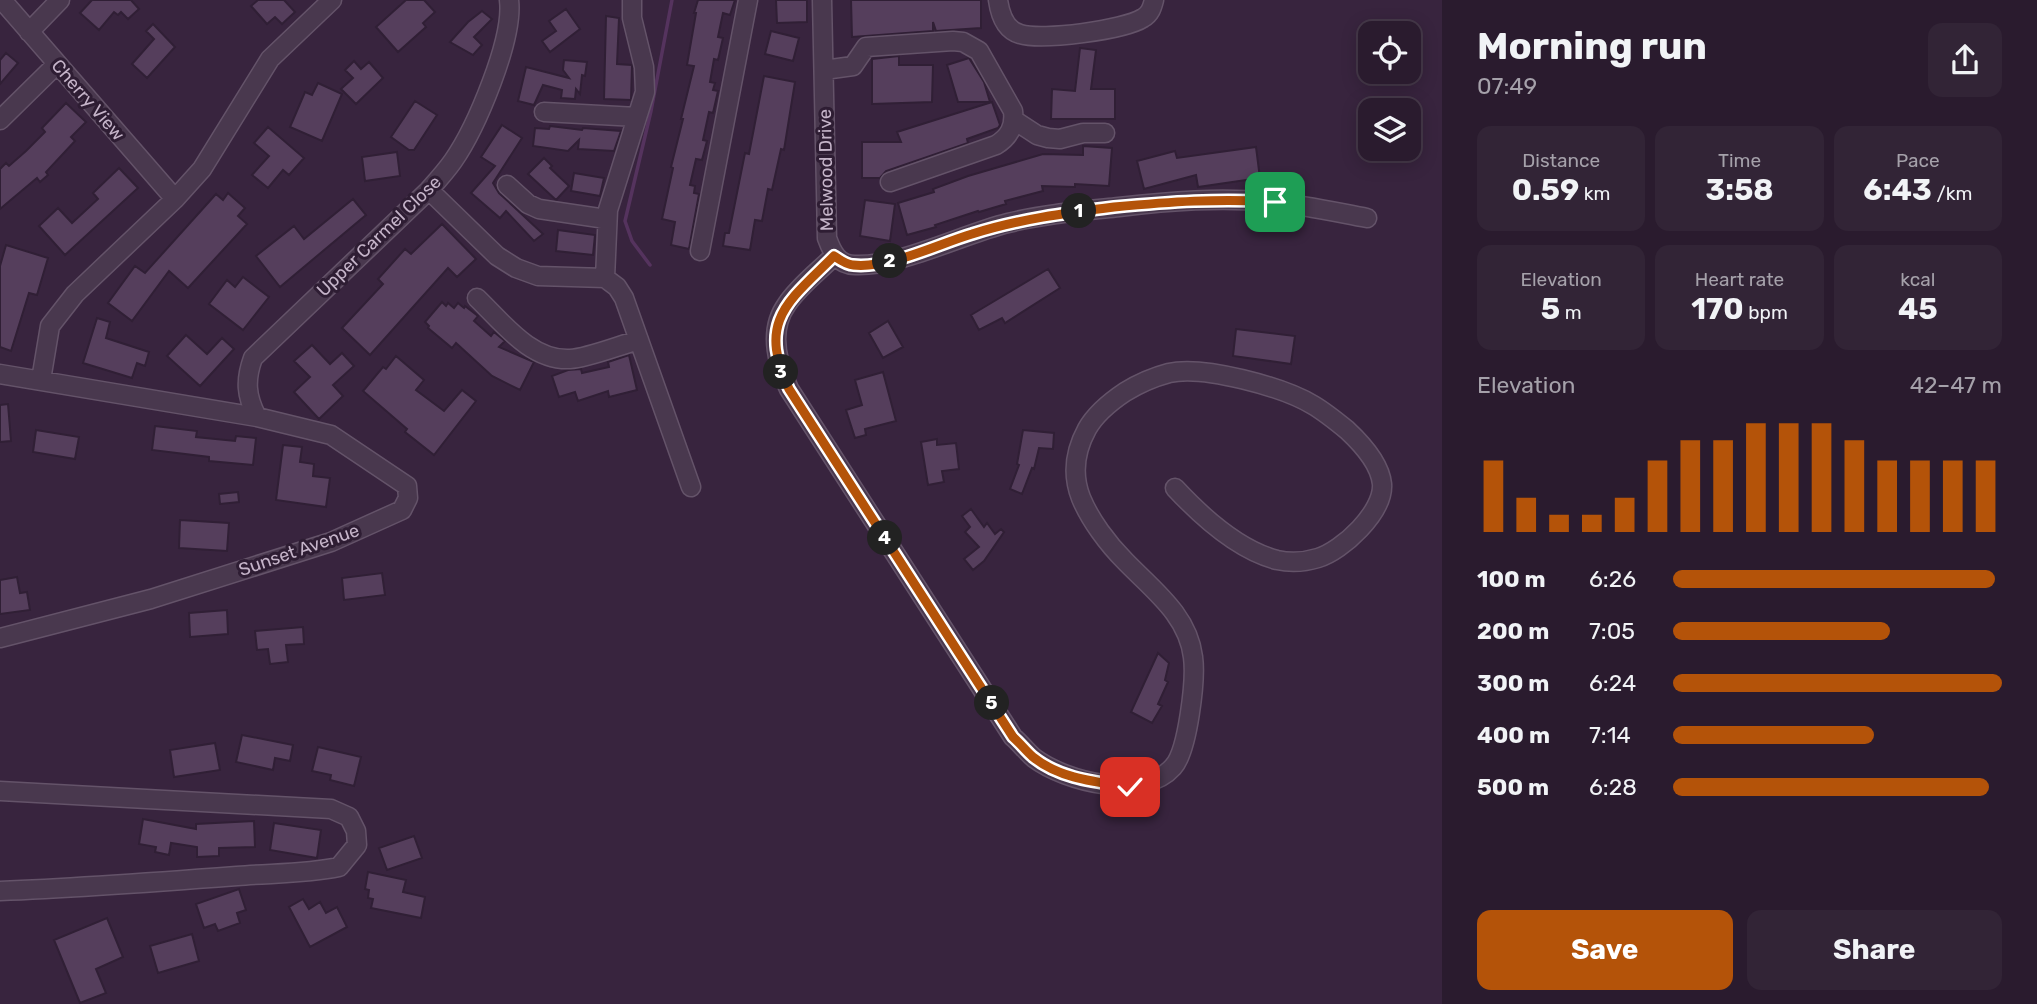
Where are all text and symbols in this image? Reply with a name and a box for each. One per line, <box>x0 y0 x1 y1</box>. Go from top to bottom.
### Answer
map controls <box>1358 21 1421 161</box>
button: locate <box>1358 21 1421 84</box>
text: Morning run <box>1477 23 1707 69</box>
button: share <box>1928 23 2002 97</box>
street label: Cherry View <box>47 55 129 145</box>
text: 07:49 <box>1477 72 1537 100</box>
button: layers <box>1358 98 1421 161</box>
street label: Melwood Drive <box>814 109 838 231</box>
text: Distance <box>1522 149 1600 172</box>
text: Time <box>1718 149 1761 172</box>
text: Pace <box>1896 149 1940 172</box>
street label: Upper Carmel Close <box>312 171 446 301</box>
pin <box>1245 172 1305 232</box>
text: 0.59 <box>1512 172 1579 208</box>
text: 3:58 <box>1705 172 1774 208</box>
text: 6:43 <box>1863 172 1932 208</box>
text: km <box>1579 182 1611 205</box>
text: /km <box>1932 182 1972 205</box>
icon: arrive <box>1256 183 1294 221</box>
pin: 1 <box>1062 194 1096 228</box>
text: 1 <box>1074 199 1083 222</box>
pin: 2 <box>872 244 908 278</box>
text: 2 <box>883 249 896 272</box>
text: Elevation <box>1520 268 1602 291</box>
text: Heart rate <box>1695 268 1784 291</box>
text: kcal <box>1900 268 1935 291</box>
text: 5 <box>1541 291 1560 327</box>
text: 170 <box>1691 291 1744 327</box>
text: 45 <box>1898 291 1938 327</box>
text: m <box>1560 301 1582 324</box>
text: bpm <box>1744 301 1788 324</box>
pin: 3 <box>764 354 798 390</box>
text: 3 <box>774 360 787 383</box>
text: Elevation <box>1477 371 1576 399</box>
text: 42–47 m <box>1910 371 2002 399</box>
street label: Sunset Avenue <box>236 519 362 581</box>
pin: 4 <box>868 520 903 556</box>
text: 4 <box>878 526 891 549</box>
text: 100 m <box>1477 565 1546 593</box>
text: 6:26 <box>1589 565 1636 593</box>
text: 200 m <box>1477 617 1549 645</box>
text: 7:05 <box>1589 617 1635 645</box>
text: 300 m <box>1477 669 1549 697</box>
text: 6:24 <box>1589 669 1636 697</box>
pin: 5 <box>974 686 1010 720</box>
text: 5 <box>985 691 998 714</box>
text: 400 m <box>1477 721 1550 749</box>
text: 7:14 <box>1589 721 1631 749</box>
pin <box>1100 757 1160 817</box>
icon: check <box>1111 768 1149 806</box>
text: 500 m <box>1477 773 1549 801</box>
text: 6:28 <box>1589 773 1637 801</box>
button: Save <box>1477 910 1733 990</box>
button: Share <box>1747 910 2002 990</box>

